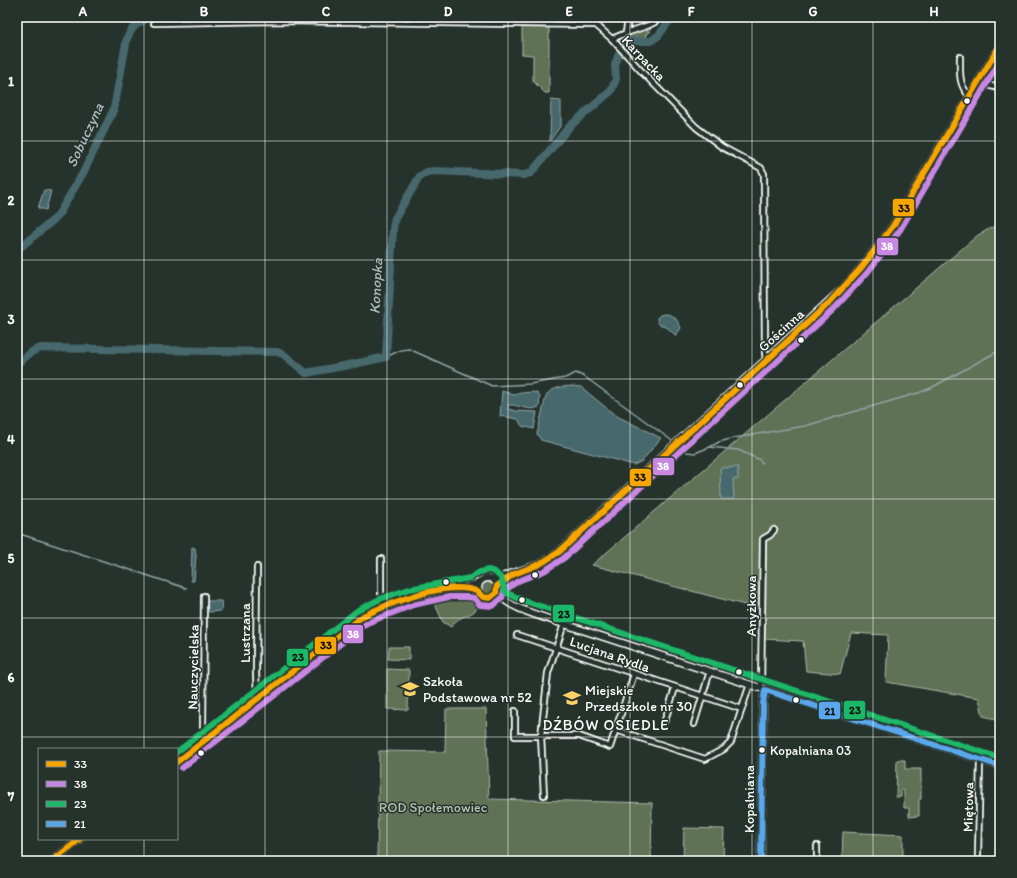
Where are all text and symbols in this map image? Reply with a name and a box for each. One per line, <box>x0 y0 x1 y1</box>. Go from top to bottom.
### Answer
text: A <box>78 4 88 19</box>
text: B <box>200 4 209 19</box>
text: C <box>322 4 331 19</box>
text: D <box>444 4 453 19</box>
text: E <box>565 4 573 19</box>
text: F <box>688 4 695 19</box>
text: G <box>809 4 818 19</box>
text: H <box>930 4 939 19</box>
street label: Karpacka <box>618 32 670 85</box>
text: 1 <box>8 74 14 89</box>
unlabelled marker <box>962 96 972 106</box>
water label: Sobuczyna <box>62 100 108 170</box>
text: 2 <box>8 193 15 208</box>
line badge: 33 <box>892 198 915 217</box>
text: 33 <box>898 202 910 215</box>
line badge: 38 <box>876 237 899 256</box>
text: 38 <box>881 240 893 253</box>
water label: Konopka <box>366 257 386 315</box>
street label: Gościnna <box>755 305 808 355</box>
text: 3 <box>7 312 15 327</box>
unlabelled marker <box>796 335 806 345</box>
unlabelled marker <box>735 380 745 390</box>
text: 4 <box>7 432 15 447</box>
line badge: 38 <box>652 457 675 476</box>
text: 38 <box>657 460 669 473</box>
line badge: 33 <box>629 468 652 487</box>
text: 33 <box>634 471 646 484</box>
text: 5 <box>8 551 15 566</box>
unlabelled marker <box>530 570 540 580</box>
street label: Anyżkowa <box>743 576 760 636</box>
unlabelled marker <box>441 577 451 587</box>
unlabelled marker <box>517 595 527 605</box>
street label: Lustrzana <box>237 602 254 663</box>
line badge: 23 <box>552 604 575 623</box>
text: 23 <box>558 608 570 621</box>
street label: Nauczycielska <box>184 624 203 710</box>
line badge: 38 <box>342 624 364 644</box>
text: 38 <box>347 628 359 641</box>
street label: Lucjana Rydla <box>568 633 653 676</box>
line badge: 33 <box>314 636 337 655</box>
text: 33 <box>320 639 332 652</box>
line badge: 23 <box>286 648 309 667</box>
text: 23 <box>292 651 304 664</box>
unlabelled marker <box>734 667 744 677</box>
text: 6 <box>8 670 15 685</box>
place label: Szkoła Podstawowa nr 52 <box>423 673 532 706</box>
school or university icon: Szkoła Podstawowa nr 52 <box>400 679 420 699</box>
place label: Miejskie Przedszkole nr 30 <box>585 682 692 715</box>
school or university icon: Miejskie Przedszkole nr 30 <box>562 688 582 708</box>
unlabelled marker <box>791 695 801 705</box>
line badge: 23 <box>843 700 866 720</box>
line badge: 21 <box>818 701 841 720</box>
text: 23 <box>849 704 861 717</box>
text: 21 <box>825 705 836 718</box>
district label: DŹBÓW OSIEDLE <box>542 716 670 734</box>
place label: Kopalniana 03 <box>770 743 851 758</box>
marker: Kopalniana 03 <box>757 745 767 755</box>
legend <box>38 748 178 840</box>
unlabelled marker <box>196 748 206 758</box>
text: 33 <box>74 757 88 771</box>
street label: Kopalniana <box>741 765 758 833</box>
text: 38 <box>74 777 88 791</box>
street label: Miętowa <box>960 781 977 832</box>
text: 7 <box>7 789 15 804</box>
text: 23 <box>74 797 87 811</box>
park label: ROD Społemowiec <box>379 799 488 816</box>
text: 21 <box>74 817 86 831</box>

